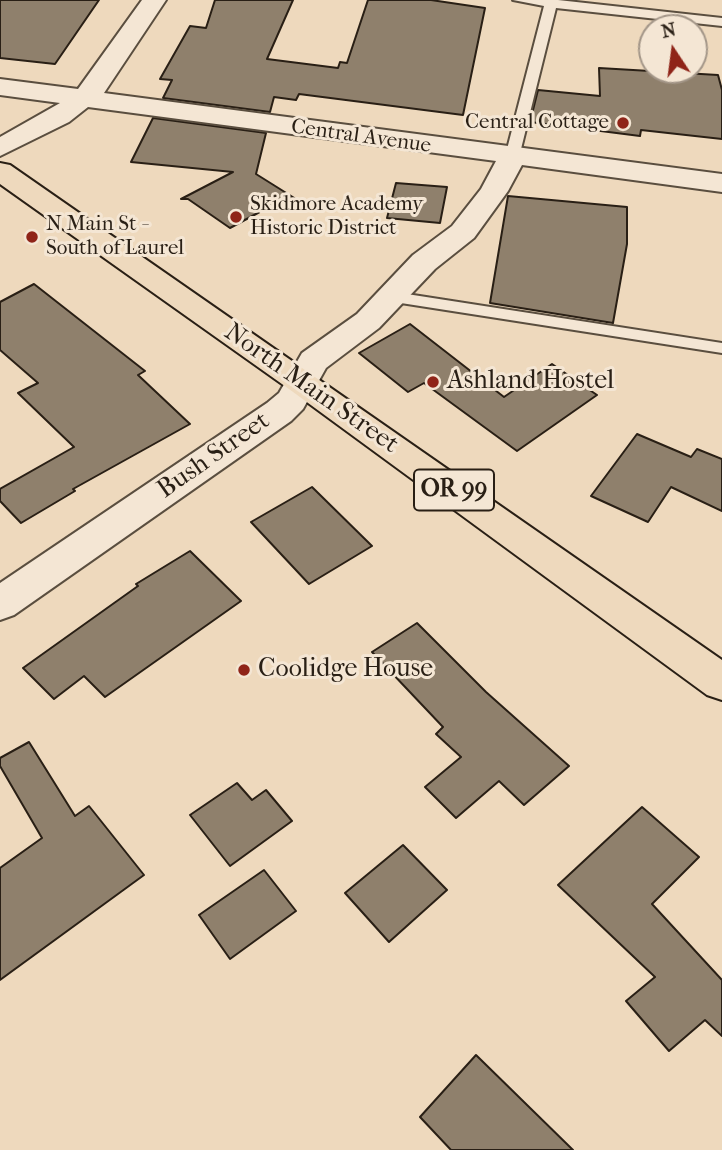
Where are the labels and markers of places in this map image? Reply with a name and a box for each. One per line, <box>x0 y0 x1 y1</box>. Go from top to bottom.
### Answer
place label: Central Cottage <box>465 110 609 136</box>
marker: Central Cottage <box>615 115 631 131</box>
place label: Skidmore Academy Historic District <box>250 192 423 242</box>
marker: Skidmore Academy Historic District <box>228 209 244 225</box>
place label: N Main St - South of Laurel <box>46 212 184 262</box>
marker: N Main St - South of Laurel <box>24 229 40 245</box>
place label: Ashland Hostel <box>447 366 614 398</box>
marker: Ashland Hostel <box>425 374 441 390</box>
place label: Coolidge House <box>258 654 433 686</box>
marker: Coolidge House <box>236 662 252 678</box>

